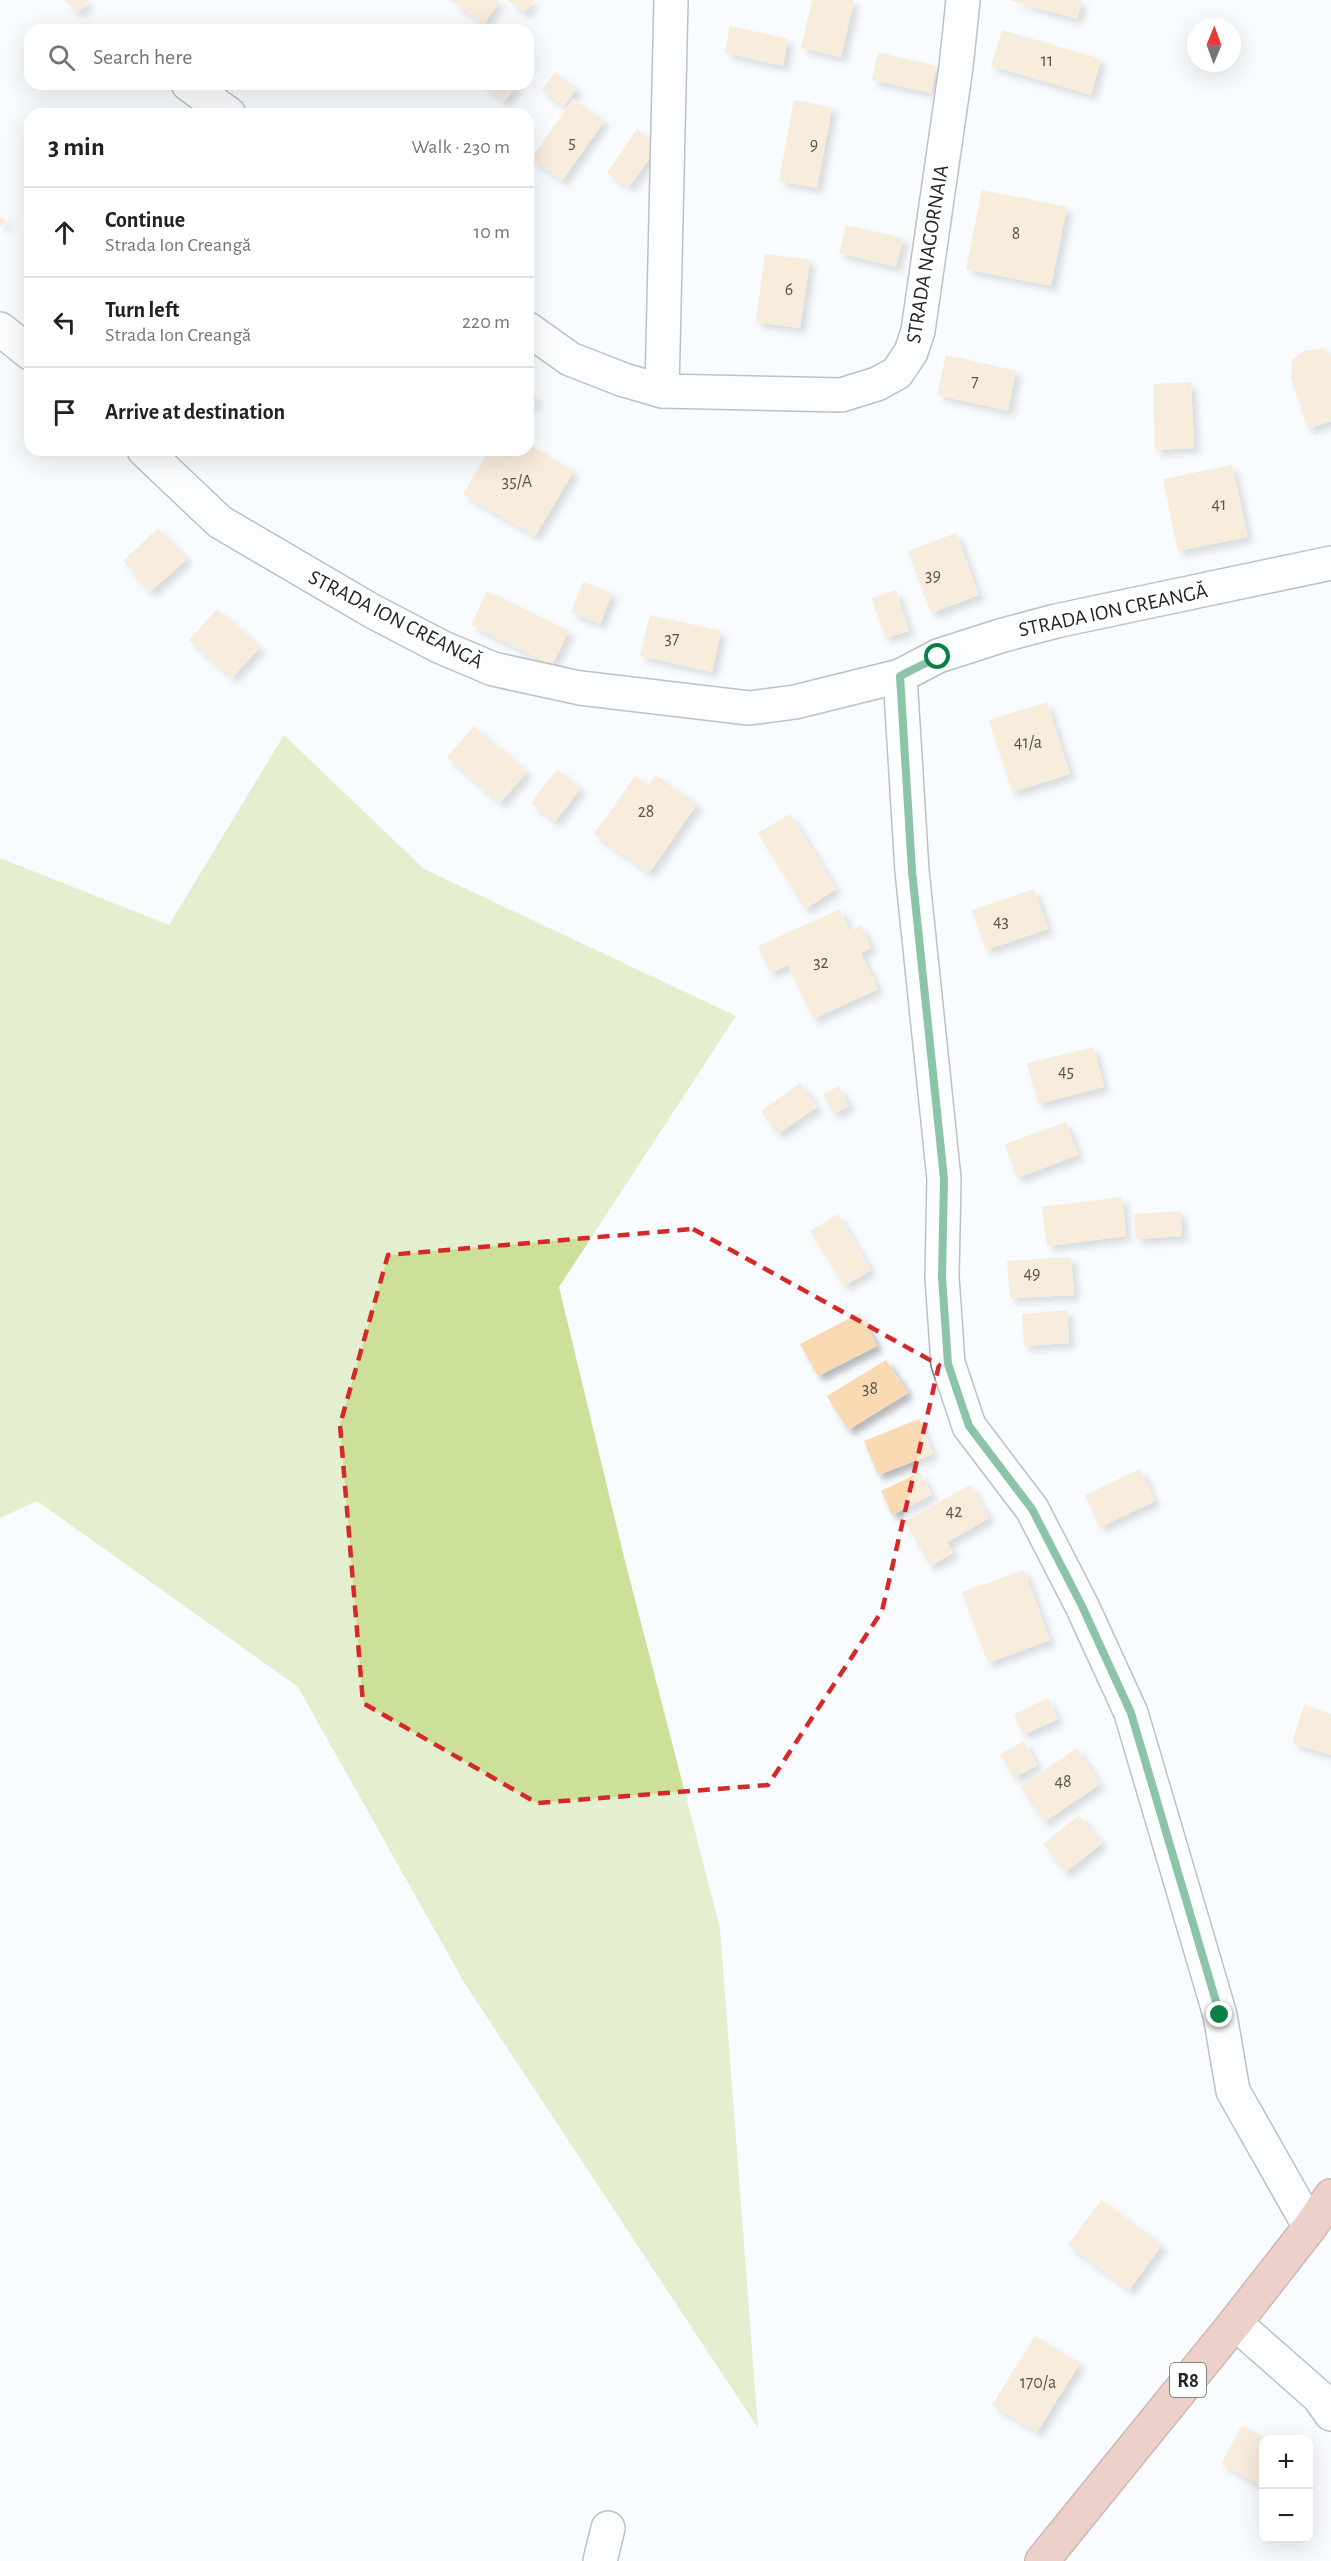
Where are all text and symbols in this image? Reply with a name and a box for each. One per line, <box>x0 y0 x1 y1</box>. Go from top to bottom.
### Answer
north arrow <box>1187 18 1241 72</box>
search box <box>24 24 534 90</box>
icon: search <box>45 41 78 74</box>
text: Search here <box>93 46 192 68</box>
house number: 11 <box>1041 52 1053 70</box>
text: 3 min <box>48 134 105 160</box>
house number: 5 <box>568 134 576 152</box>
house number: 9 <box>810 136 818 154</box>
text: Walk · 230 m <box>412 137 510 157</box>
street label: STRADA NAGORNAIA <box>903 163 952 345</box>
text: Continue <box>105 209 185 231</box>
icon: ahead <box>48 216 81 249</box>
text: 10 m <box>473 222 510 242</box>
house number: 8 <box>1012 225 1020 243</box>
text: Strada Ion Creangă <box>105 235 251 255</box>
house number: 6 <box>785 281 793 299</box>
text: Turn left <box>105 299 179 321</box>
icon: left <box>48 306 81 339</box>
text: 220 m <box>462 312 510 332</box>
text: Strada Ion Creangă <box>105 325 251 345</box>
house number: 7 <box>971 373 979 391</box>
icon: arrive <box>48 396 81 429</box>
text: Arrive at destination <box>105 401 285 423</box>
house number: 35/A <box>502 473 533 491</box>
house number: 41 <box>1212 496 1226 514</box>
street label: STRADA ION CREANGĂ <box>305 565 487 673</box>
house number: 39 <box>925 567 941 585</box>
street label: STRADA ION CREANGĂ <box>1017 579 1209 641</box>
house number: 37 <box>665 630 679 648</box>
route start <box>924 643 950 669</box>
house number: 41/a <box>1014 734 1042 752</box>
house number: 28 <box>638 803 654 821</box>
house number: 43 <box>993 913 1009 931</box>
house number: 32 <box>813 954 829 972</box>
house number: 45 <box>1058 1063 1074 1081</box>
house number: 49 <box>1023 1265 1041 1283</box>
house number: 38 <box>862 1380 878 1398</box>
house number: 42 <box>946 1503 962 1521</box>
house number: 48 <box>1054 1773 1072 1791</box>
route end <box>1206 2001 1232 2027</box>
road number: R8 <box>1170 2363 1206 2397</box>
house number: 170/a <box>1020 2374 1056 2392</box>
map controls <box>1259 2435 1313 2543</box>
button: + <box>1259 2435 1313 2489</box>
button: − <box>1259 2489 1313 2543</box>

